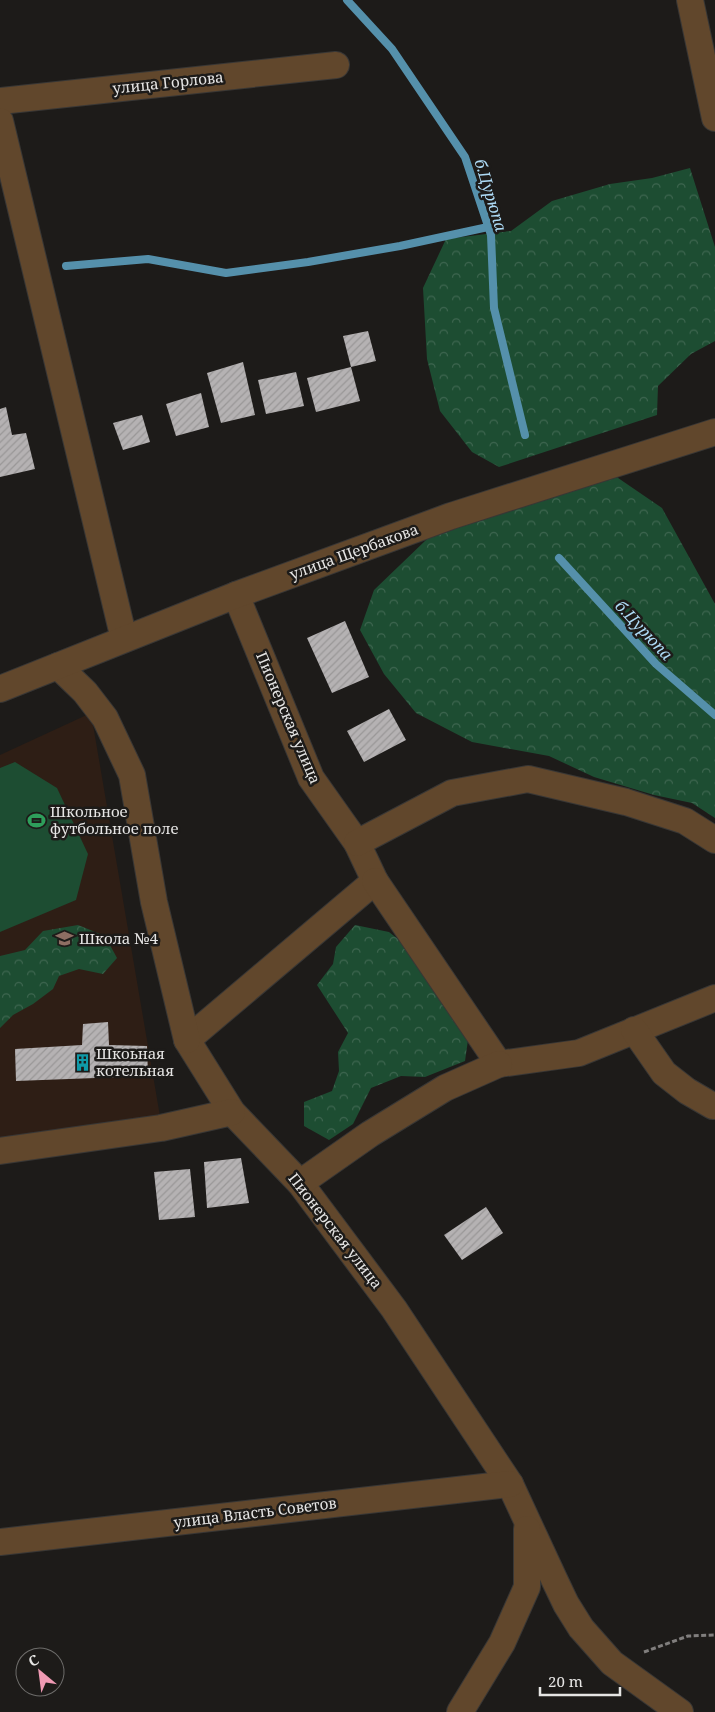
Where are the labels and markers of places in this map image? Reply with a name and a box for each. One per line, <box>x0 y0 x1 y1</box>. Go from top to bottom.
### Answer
place label: Школьное футбольное поле <box>50 801 178 838</box>
sports icon: Школьное футбольное поле <box>26 811 46 831</box>
place label: Школа №4 <box>79 928 159 948</box>
school or university icon: Школа №4 <box>55 929 75 949</box>
place label: Шкоьная котельная <box>96 1043 174 1080</box>
building icon: Шкоьная котельная <box>72 1053 92 1073</box>

